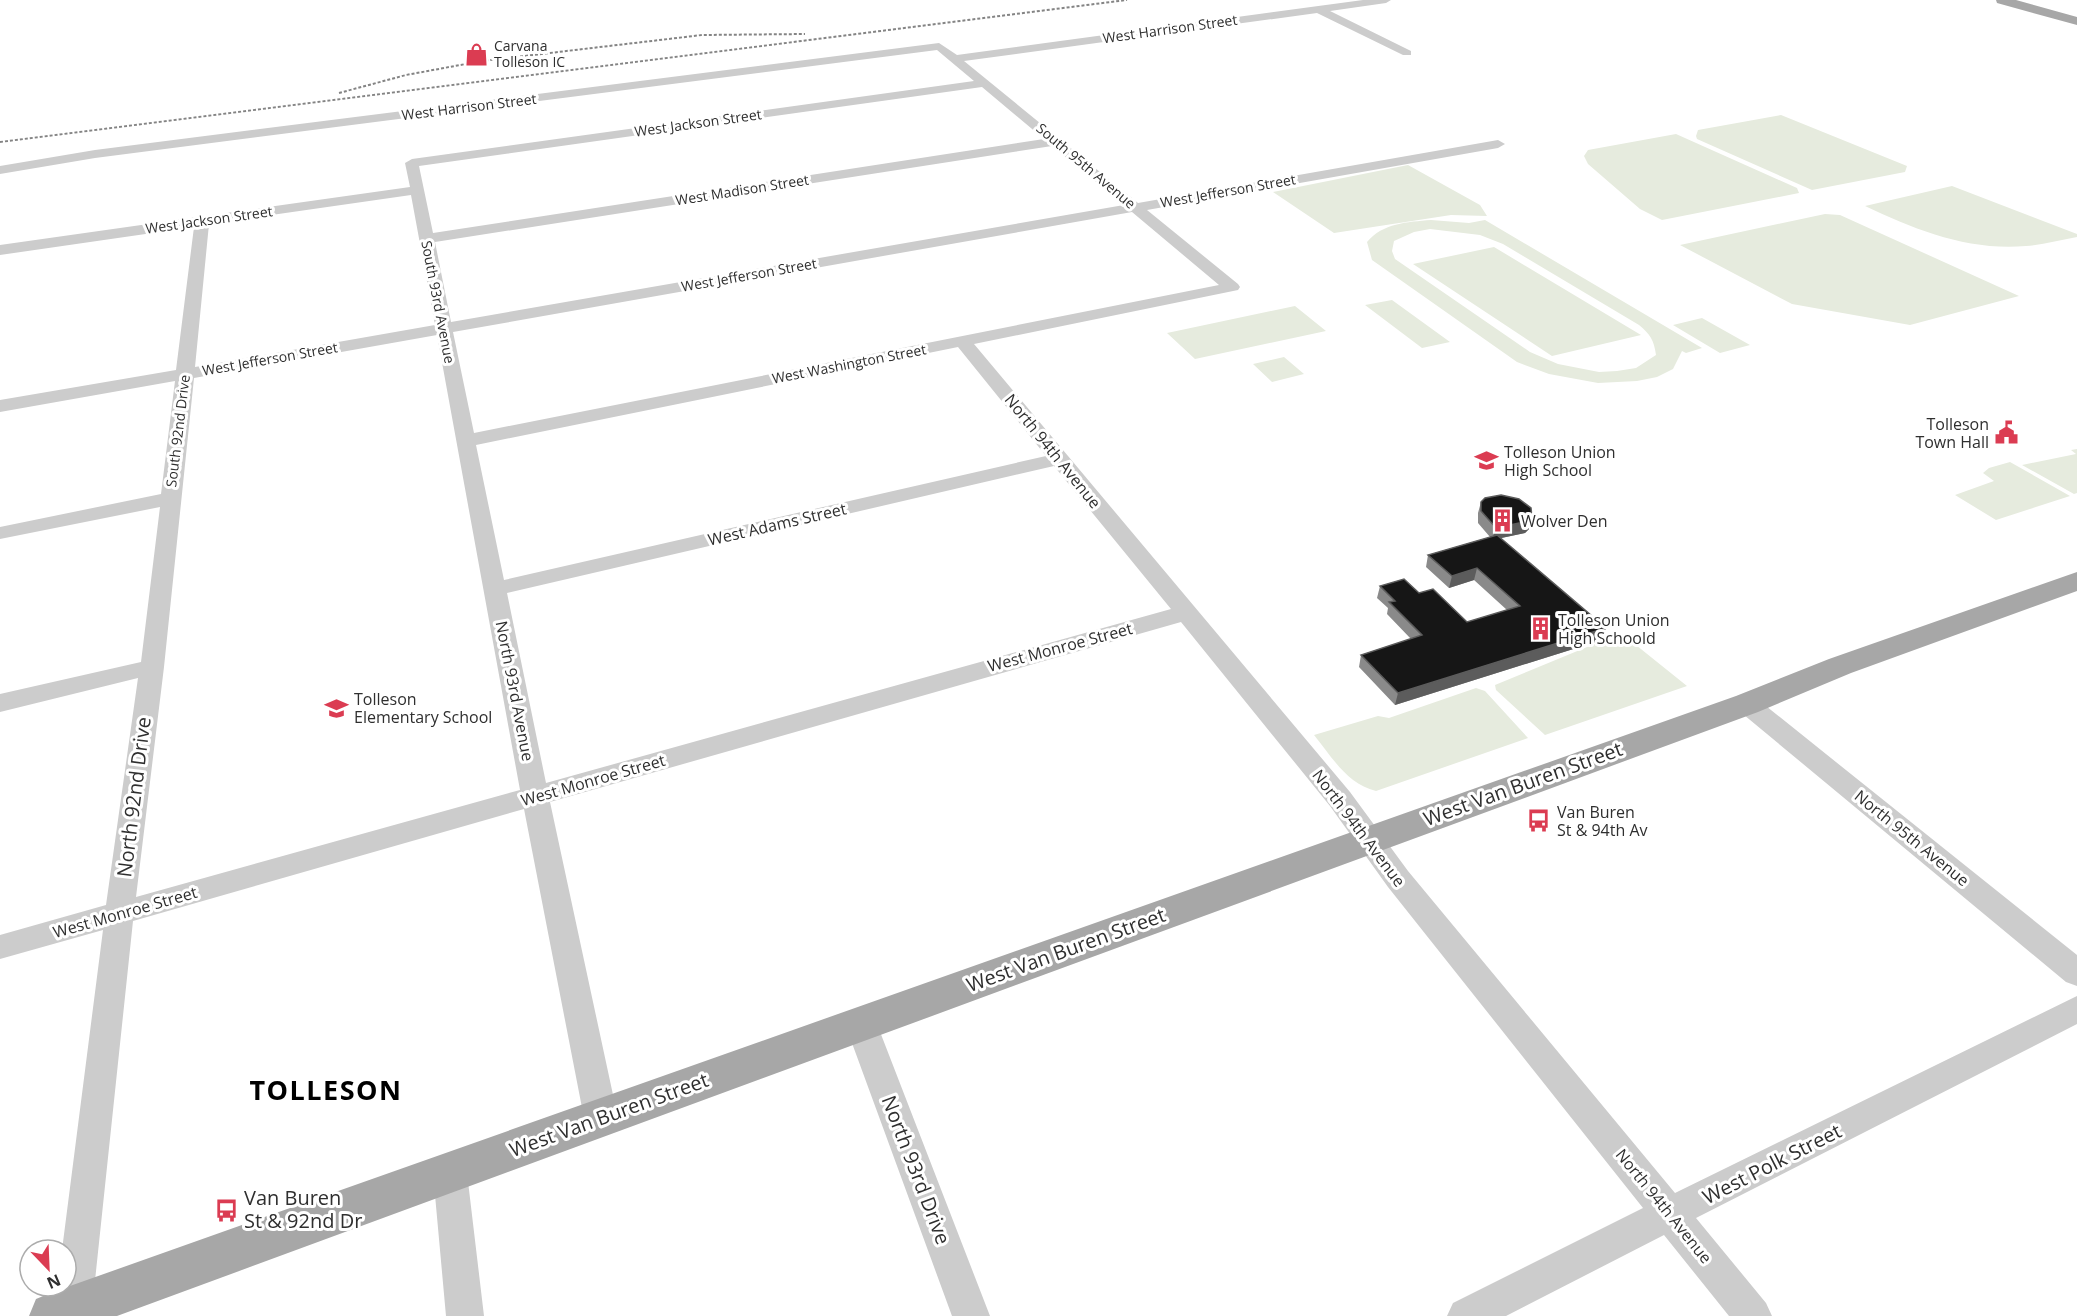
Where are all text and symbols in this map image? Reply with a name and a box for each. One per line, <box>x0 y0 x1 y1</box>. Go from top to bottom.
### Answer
street label: West Harrison Street <box>1101 10 1238 47</box>
place label: Carvana Tolleson IC <box>494 36 565 71</box>
shop icon: Carvana Tolleson IC <box>463 41 489 67</box>
street label: West Harrison Street <box>400 89 537 124</box>
street label: West Jackson Street <box>633 104 763 141</box>
street label: South 95th Avenue <box>1033 119 1140 213</box>
street label: West Jefferson Street <box>1159 169 1297 212</box>
street label: West Madison Street <box>674 170 810 209</box>
street label: West Jackson Street <box>144 201 274 238</box>
street label: South 93rd Avenue <box>417 239 460 365</box>
street label: West Jefferson Street <box>680 253 818 296</box>
street label: West Jefferson Street <box>201 337 339 380</box>
street label: West Washington Street <box>770 339 928 388</box>
street label: South 92nd Drive <box>161 374 194 488</box>
street label: North 94th Avenue <box>1000 389 1106 513</box>
place label: Tolleson Town Hall <box>1915 413 1989 453</box>
public building icon: Tolleson Town Hall <box>1994 420 2020 446</box>
place label: Tolleson Union High School <box>1504 441 1616 481</box>
school or university icon: Tolleson Union High School <box>1473 448 1499 474</box>
street label: West Adams Street <box>706 497 849 551</box>
building icon: Wolver Den <box>1490 508 1516 534</box>
place label: Wolver Den <box>1521 510 1608 532</box>
place label: Tolleson Union High Schoold <box>1558 609 1670 649</box>
building icon: Tolleson Union High Schoold <box>1527 616 1553 642</box>
street label: West Monroe Street <box>985 617 1135 677</box>
street label: North 93rd Avenue <box>491 619 539 763</box>
place label: Tolleson Elementary School <box>354 688 492 728</box>
school or university icon: Tolleson Elementary School <box>323 695 349 721</box>
street label: North 92nd Drive <box>110 715 157 879</box>
street label: West Van Buren Street <box>1420 735 1626 832</box>
street label: West Monroe Street <box>518 749 668 811</box>
street label: North 94th Avenue <box>1308 765 1410 891</box>
street label: North 95th Avenue <box>1850 785 1974 891</box>
place label: Van Buren St & 94th Av <box>1557 801 1648 841</box>
bus stop icon: Van Buren St & 94th Av <box>1526 808 1552 834</box>
street label: West Monroe Street <box>50 881 200 943</box>
street label: West Van Buren Street <box>963 901 1169 998</box>
street label: West Van Buren Street <box>506 1066 712 1163</box>
district label: TOLLESON <box>249 1071 403 1108</box>
street label: North 93rd Drive <box>876 1092 957 1248</box>
street label: West Polk Street <box>1698 1117 1846 1210</box>
street label: North 94th Avenue <box>1611 1144 1717 1268</box>
place label: Van Buren St & 92nd Dr <box>244 1184 362 1234</box>
bus stop icon: Van Buren St & 92nd Dr <box>213 1197 239 1223</box>
north arrow <box>18 1238 78 1298</box>
text: N <box>44 1269 64 1294</box>

